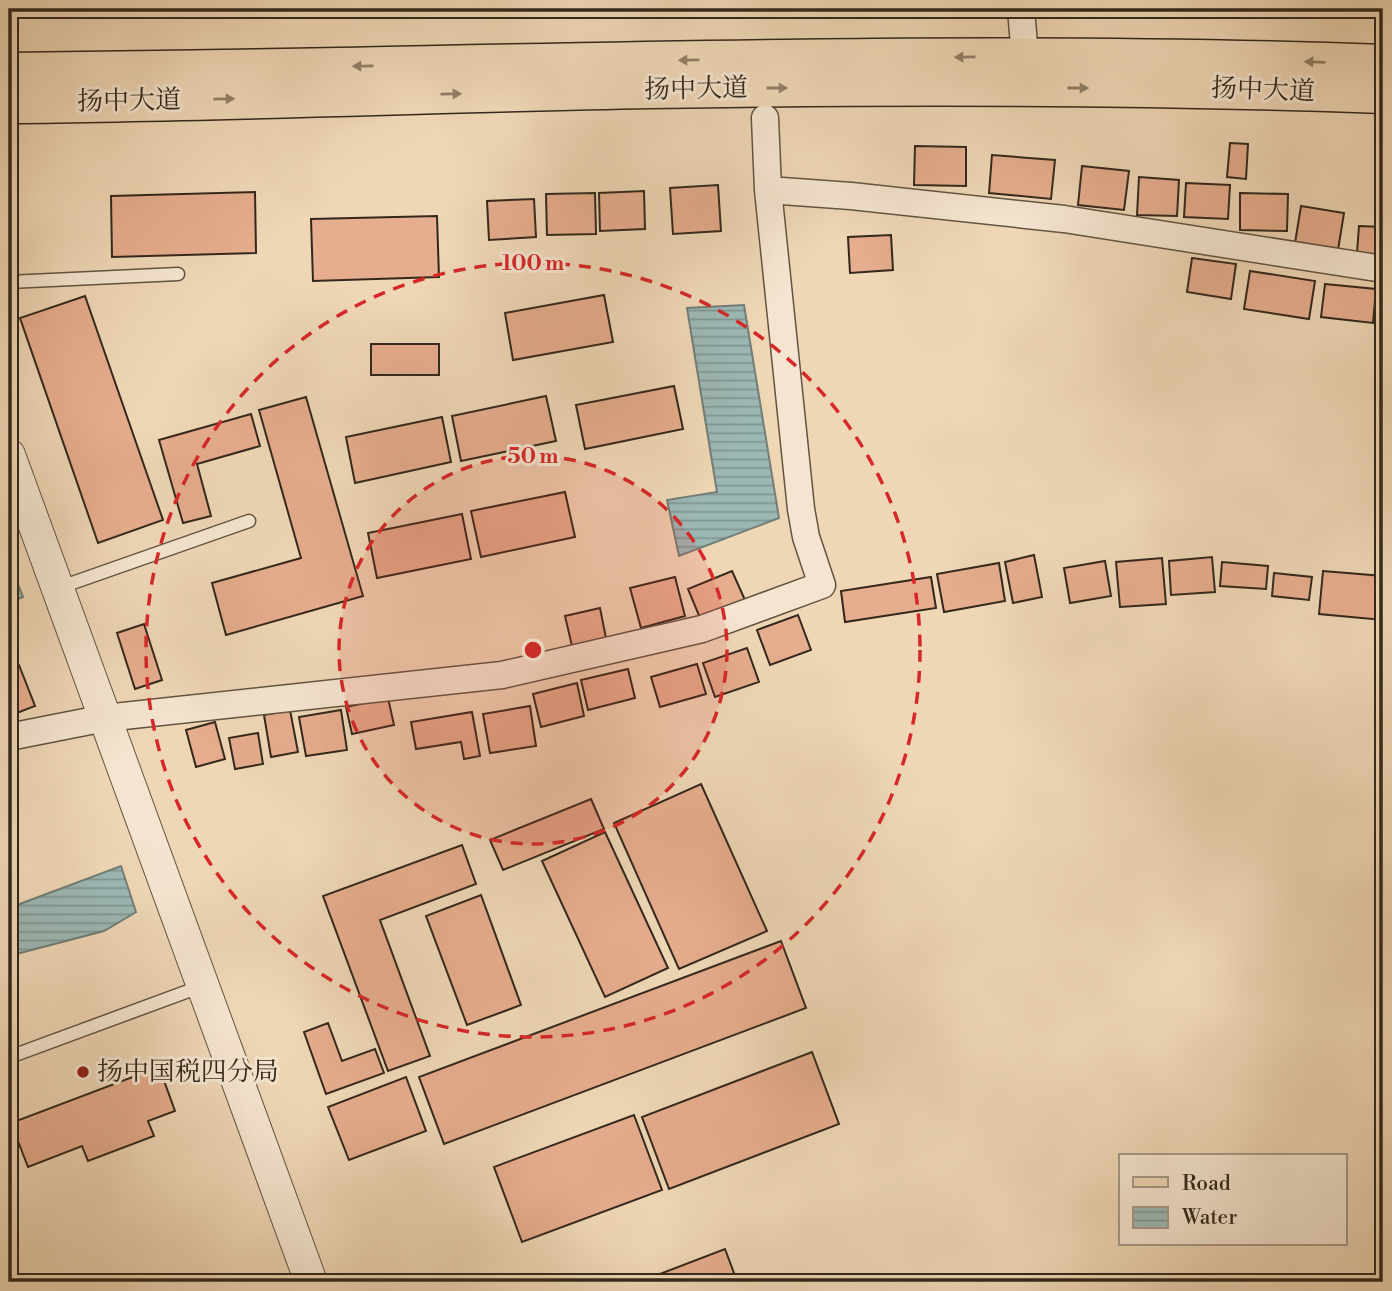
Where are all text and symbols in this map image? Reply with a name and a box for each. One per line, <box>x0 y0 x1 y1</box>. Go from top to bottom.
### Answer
one-way arrow <box>954 52 976 63</box>
one-way arrow <box>677 54 699 66</box>
one-way arrow <box>1304 56 1326 67</box>
one-way arrow <box>352 60 374 72</box>
street label: 扬中大道 <box>644 72 748 106</box>
street label: 扬中大道 <box>1210 72 1316 108</box>
one-way arrow <box>766 82 788 94</box>
one-way arrow <box>1067 82 1089 94</box>
street label: 扬中大道 <box>77 84 181 118</box>
one-way arrow <box>441 88 463 100</box>
one-way arrow <box>213 93 235 105</box>
text: 100 m <box>502 251 564 277</box>
text: 50 m <box>508 444 558 470</box>
centre of rings <box>521 638 545 662</box>
place label: 扬中国税四分局 <box>97 1056 279 1088</box>
marker: 扬中国税四分局 <box>75 1064 91 1080</box>
legend <box>1119 1154 1346 1246</box>
text: Road <box>1182 1171 1231 1197</box>
text: Water <box>1181 1205 1237 1231</box>

